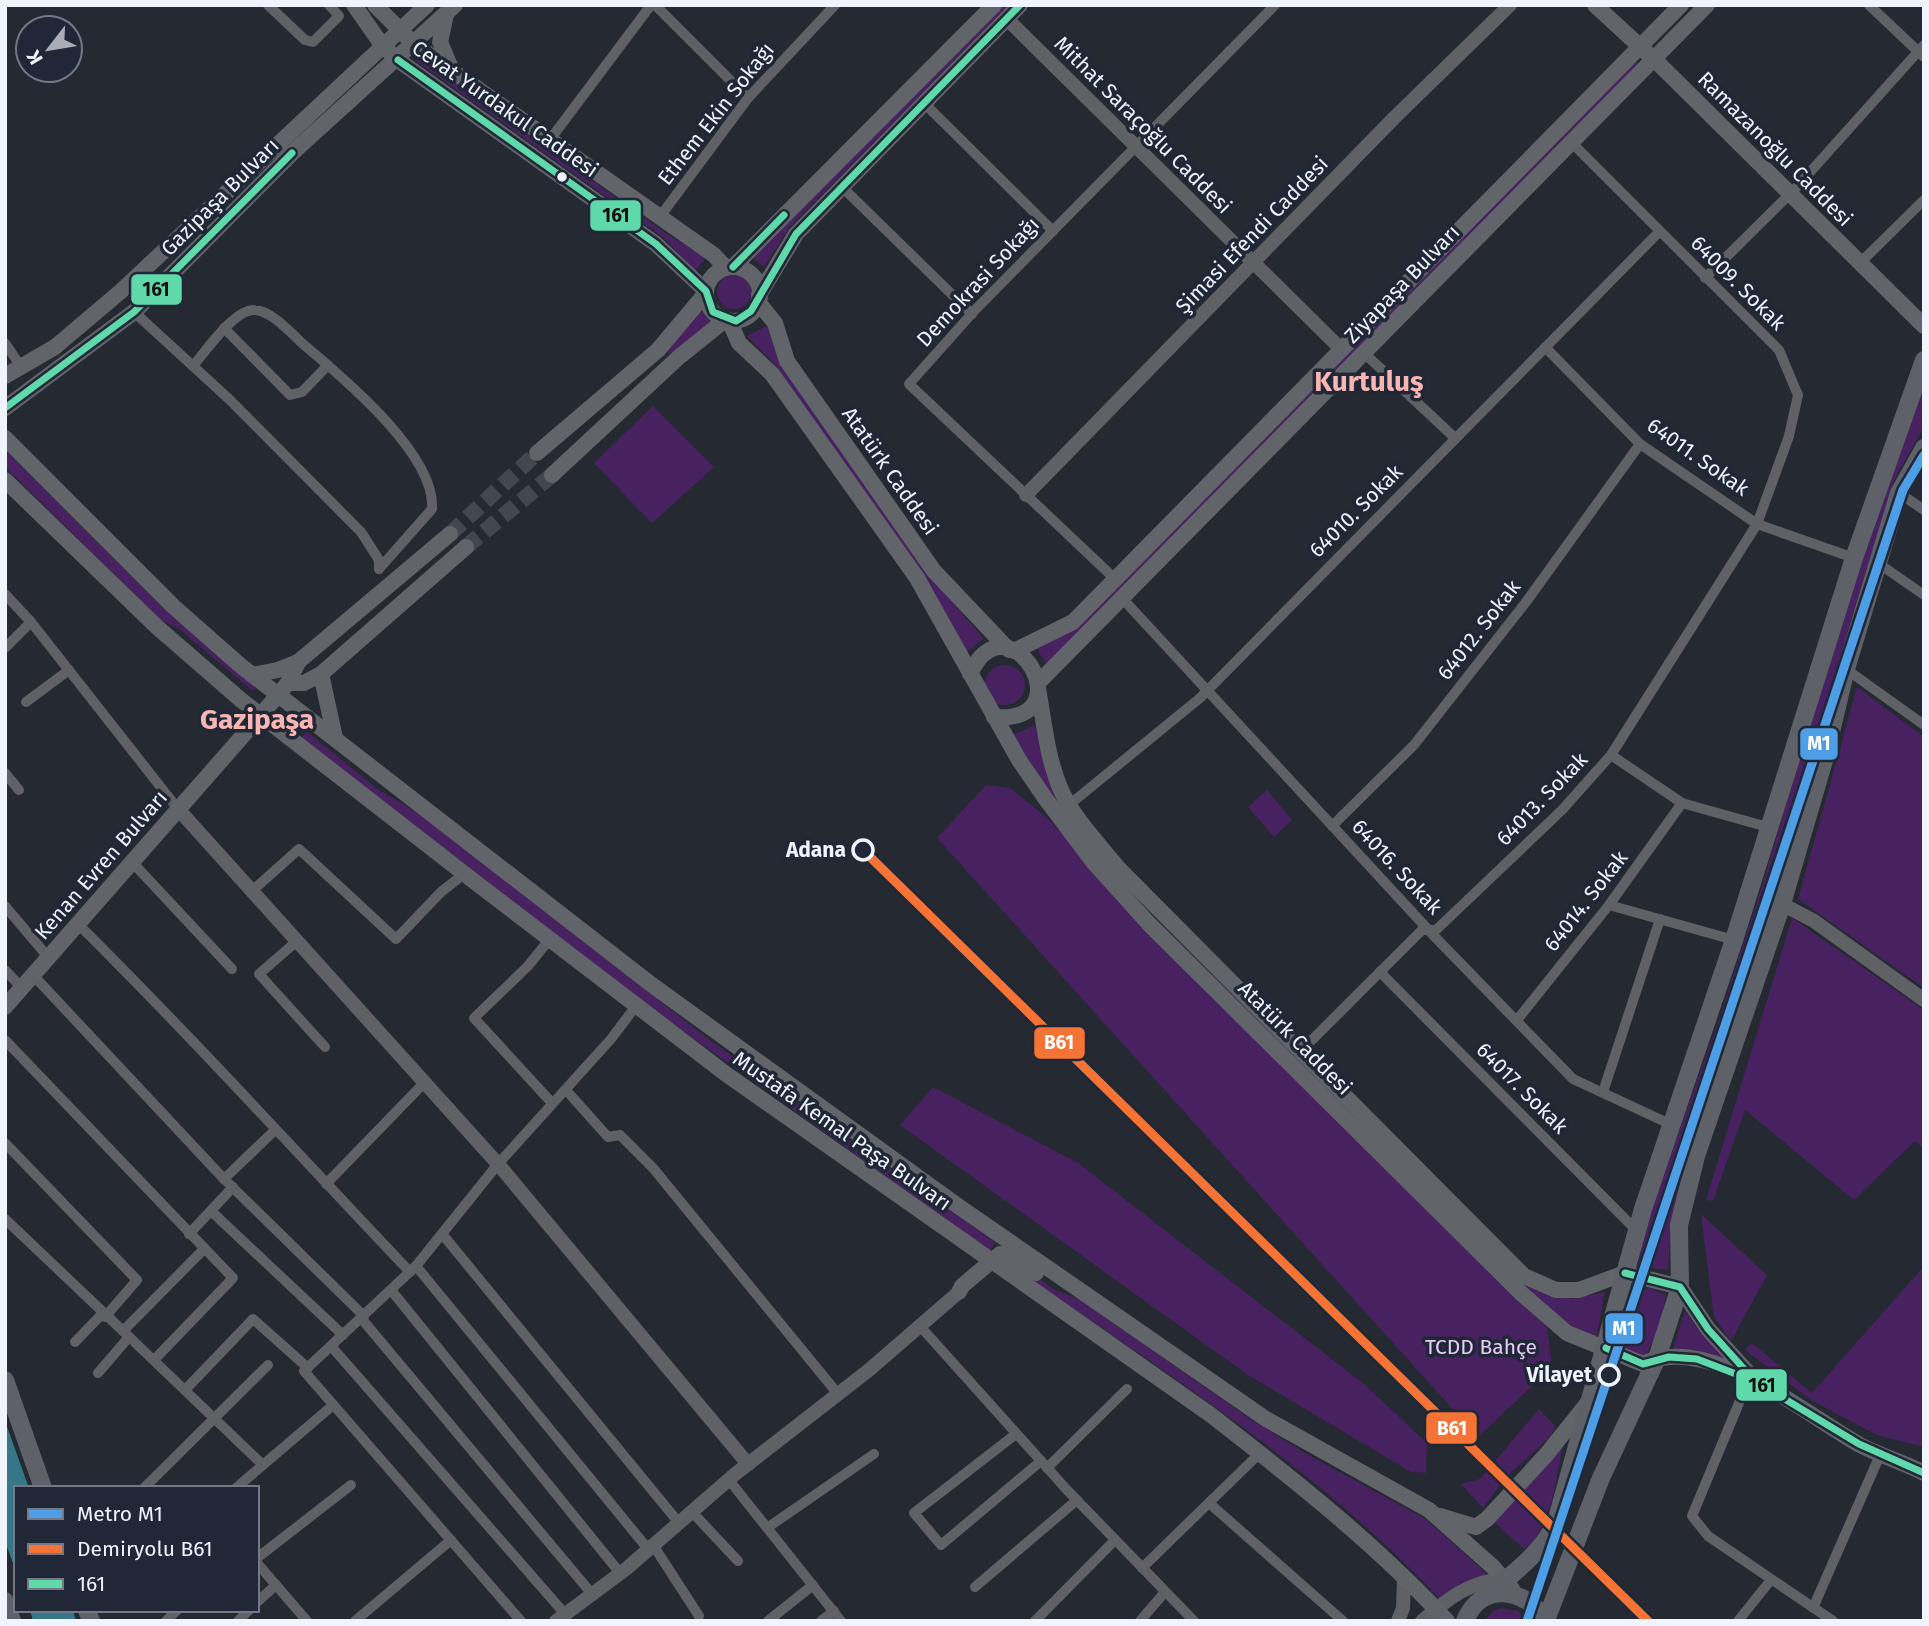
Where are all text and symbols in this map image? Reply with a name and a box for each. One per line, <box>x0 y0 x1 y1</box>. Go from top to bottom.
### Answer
north arrow <box>14 14 84 84</box>
street label: Mithat Saraçoğlu Caddesi <box>1049 31 1237 219</box>
street label: Cevat Yurdakul Caddesi <box>407 35 603 183</box>
street label: Ethem Ekin Sokağı <box>652 38 780 190</box>
text: K <box>21 46 48 69</box>
street label: Ramazanoğlu Caddesi <box>1692 66 1858 232</box>
street label: Gazipaşa Bulvarı <box>156 133 284 261</box>
street label: Şimasi Efendi Caddesi <box>1170 151 1334 319</box>
unlabelled marker <box>555 170 569 184</box>
line badge: 161 <box>589 199 642 232</box>
text: 161 <box>602 204 630 227</box>
street label: Demokrasi Sokağı <box>911 212 1045 352</box>
street label: Ziyapaşa Bulvarı <box>1339 219 1465 349</box>
street label: 64009. Sokak <box>1685 230 1791 336</box>
line badge: 161 <box>130 273 183 306</box>
text: 161 <box>142 278 170 301</box>
district label: Kurtuluş <box>1314 365 1424 398</box>
street label: Atatürk Caddesi <box>836 402 944 540</box>
street label: 64011. Sokak <box>1642 412 1754 502</box>
street label: 64010. Sokak <box>1304 459 1408 563</box>
street label: 64012. Sokak <box>1432 575 1526 685</box>
district label: Gazipaşa <box>200 703 314 736</box>
line badge: M1 <box>1799 727 1839 761</box>
text: M1 <box>1807 732 1831 755</box>
street label: 64013. Sokak <box>1491 747 1593 851</box>
street label: Kenan Evren Bulvarı <box>29 785 173 945</box>
street label: 64016. Sokak <box>1346 814 1448 920</box>
place label: Adana <box>785 837 846 863</box>
marker: Adana <box>852 839 874 861</box>
street label: 64014. Sokak <box>1539 845 1634 957</box>
street label: Atatürk Caddesi <box>1233 976 1357 1100</box>
line badge: B61 <box>1033 1026 1086 1060</box>
text: B61 <box>1044 1031 1074 1054</box>
street label: 64017. Sokak <box>1471 1037 1573 1139</box>
street label: Mustafa Kemal Paşa Bulvarı <box>728 1046 956 1216</box>
line badge: M1 <box>1604 1312 1644 1345</box>
text: M1 <box>1612 1317 1636 1340</box>
park label: TCDD Bahçe <box>1425 1334 1537 1360</box>
place label: Vilayet <box>1525 1362 1593 1388</box>
marker: Vilayet <box>1598 1364 1620 1386</box>
line badge: 161 <box>1735 1368 1788 1402</box>
text: 161 <box>1748 1374 1776 1397</box>
line badge: B61 <box>1425 1411 1478 1445</box>
text: B61 <box>1437 1417 1467 1440</box>
legend <box>14 1486 259 1612</box>
text: Metro M1 <box>77 1501 163 1527</box>
text: Demiryolu B61 <box>77 1536 212 1562</box>
text: 161 <box>77 1571 105 1597</box>

